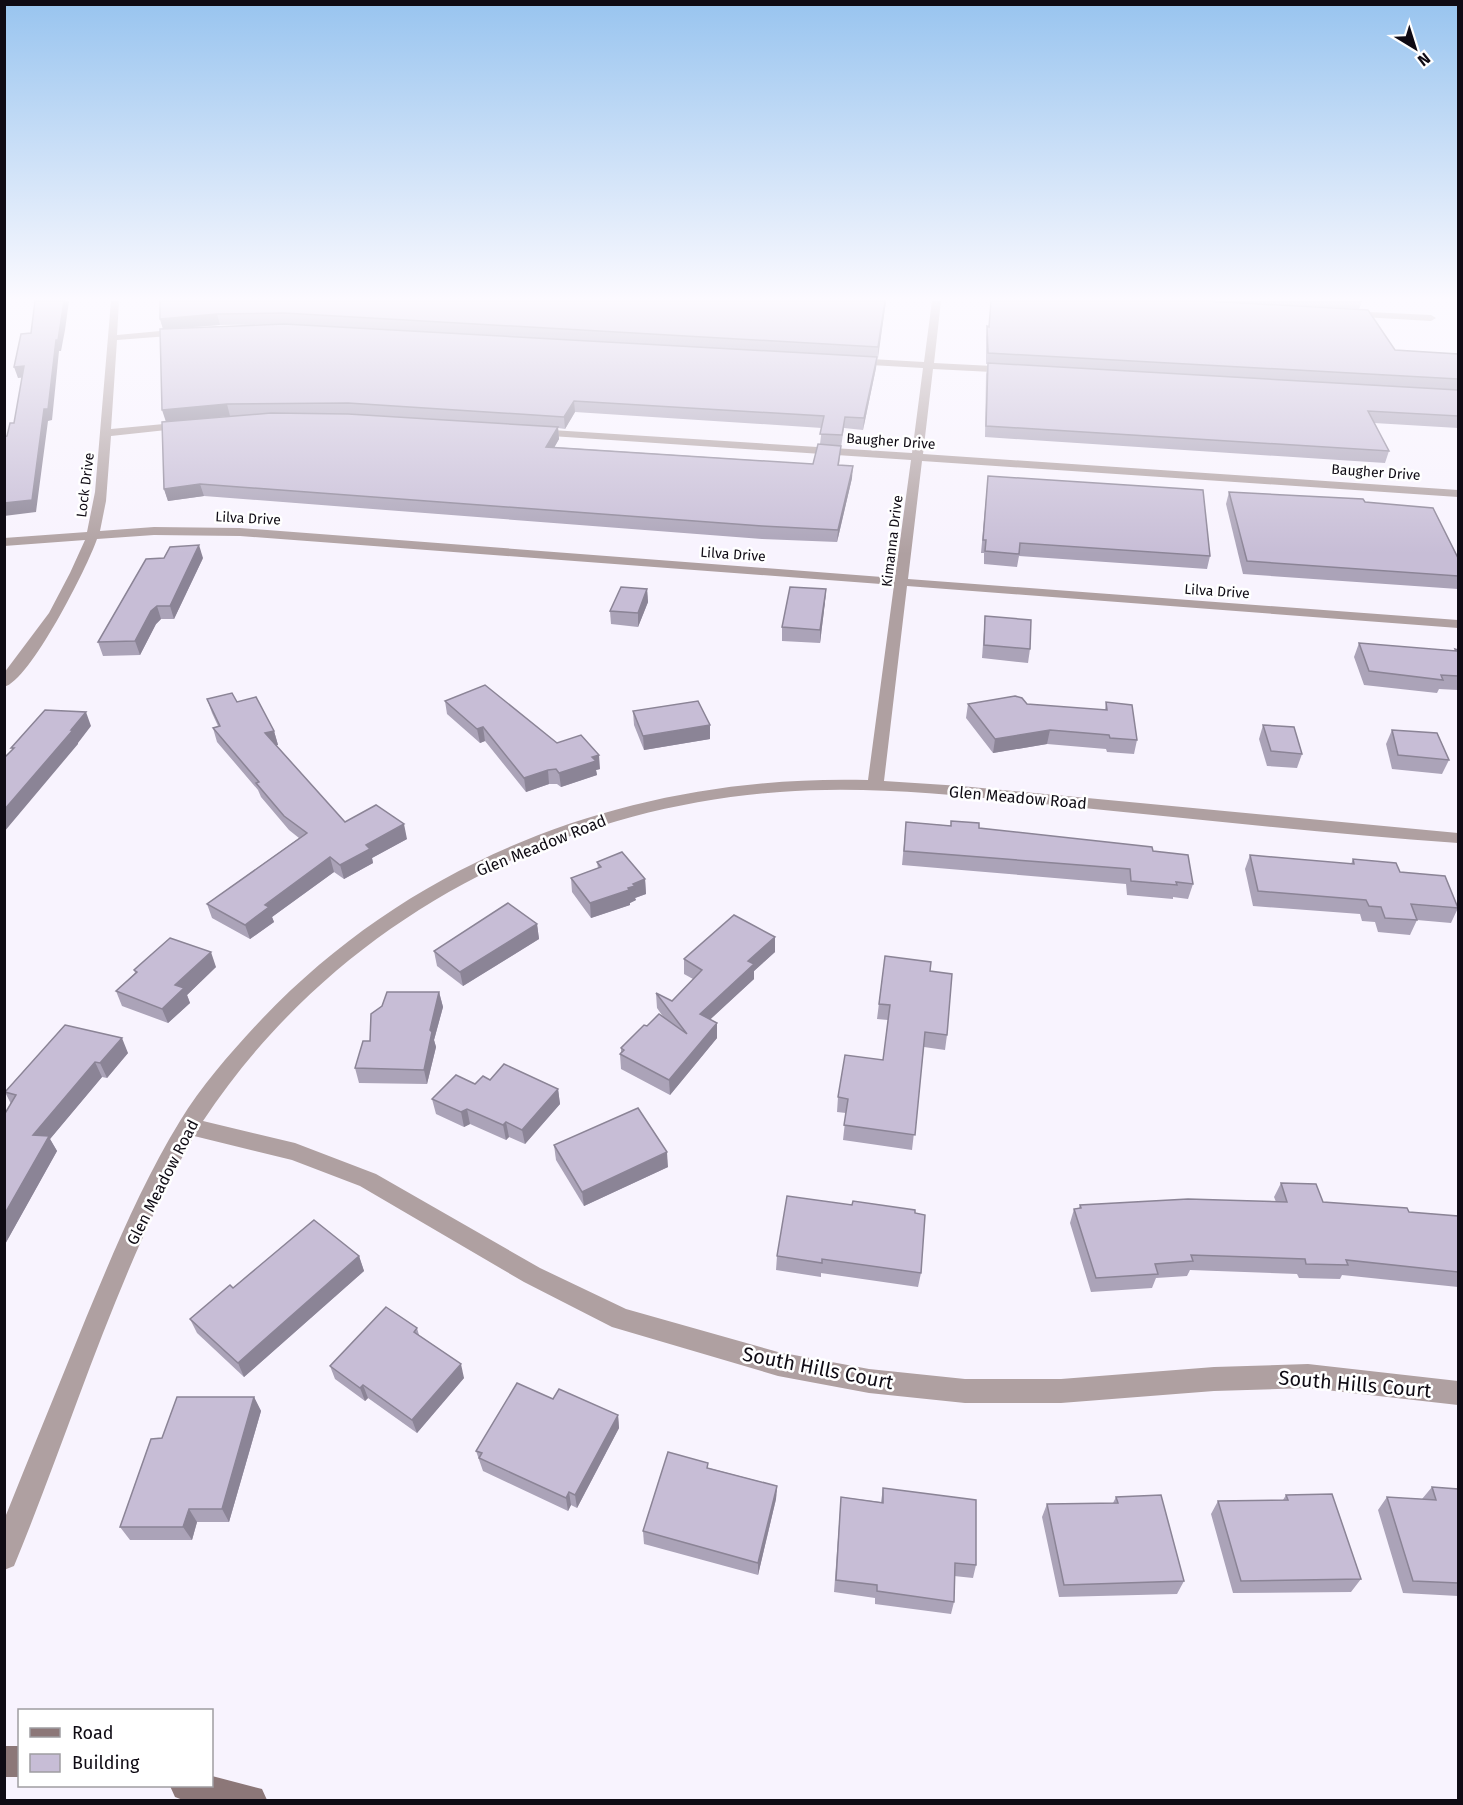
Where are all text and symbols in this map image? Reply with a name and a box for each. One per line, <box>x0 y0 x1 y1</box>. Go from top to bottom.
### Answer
north arrow <box>1385 18 1445 78</box>
text: N <box>1414 49 1434 70</box>
street label: Baugher Drive <box>846 430 936 453</box>
street label: Lock Drive <box>73 452 98 518</box>
street label: Baugher Drive <box>1331 461 1421 484</box>
street label: Kimanna Drive <box>878 494 907 588</box>
street label: Lilva Drive <box>215 508 281 529</box>
street label: Lilva Drive <box>700 544 766 565</box>
street label: Lilva Drive <box>1184 581 1250 602</box>
street label: Glen Meadow Road <box>948 782 1088 813</box>
street label: Glen Meadow Road <box>474 811 609 880</box>
street label: Glen Meadow Road <box>123 1116 202 1248</box>
street label: South Hills Court <box>741 1342 896 1395</box>
street label: South Hills Court <box>1278 1365 1433 1403</box>
legend <box>18 1709 213 1787</box>
text: Road <box>72 1722 114 1744</box>
text: Building <box>72 1752 140 1774</box>

